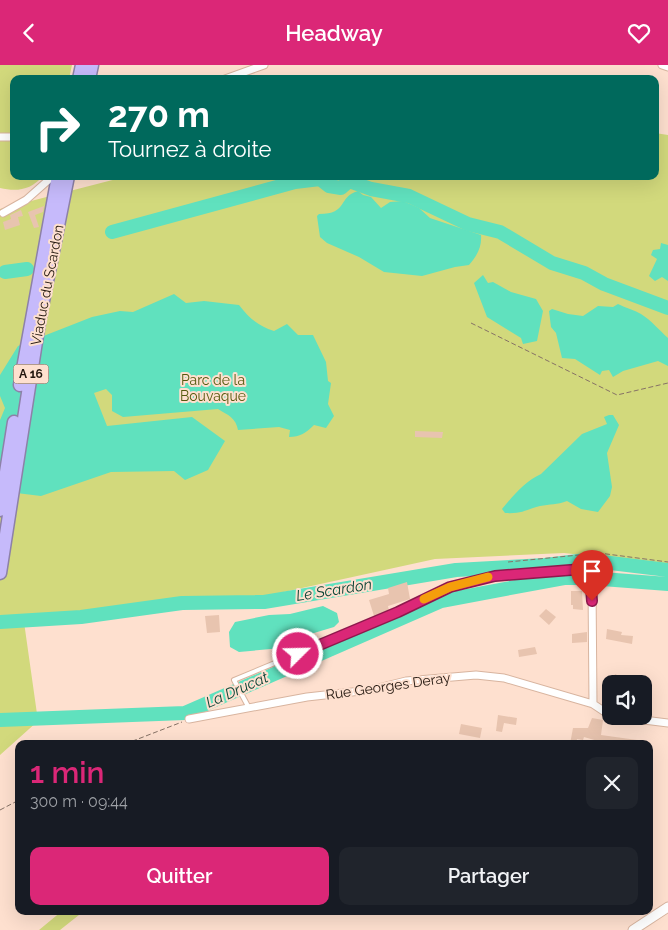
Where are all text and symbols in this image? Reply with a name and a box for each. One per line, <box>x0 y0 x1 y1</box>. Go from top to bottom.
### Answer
icon: back <box>15 19 43 47</box>
icon: heart <box>625 19 653 47</box>
text: Headway <box>285 20 383 46</box>
text: 270 m <box>108 94 210 135</box>
icon: right <box>25 95 90 160</box>
text: Tournez à droite <box>108 136 272 162</box>
street label: Viaduc du Scardon <box>27 223 67 347</box>
road number: A 16 <box>14 365 48 383</box>
park label: Parc de la Bouvaque <box>180 372 246 404</box>
pin <box>571 550 613 601</box>
icon: arrive <box>578 557 606 585</box>
water label: Le Scardon <box>295 575 373 605</box>
position arrow <box>271 627 323 679</box>
water label: La Drucat <box>203 668 271 712</box>
street label: Rue Georges Deray <box>325 669 452 703</box>
map controls <box>602 675 652 725</box>
button: sound <box>602 675 652 725</box>
text: 1 min <box>30 755 105 790</box>
button: close <box>586 757 638 809</box>
text: 300 m · 09:44 <box>30 792 128 811</box>
button: Quitter <box>30 847 329 905</box>
button: Partager <box>339 847 638 905</box>

